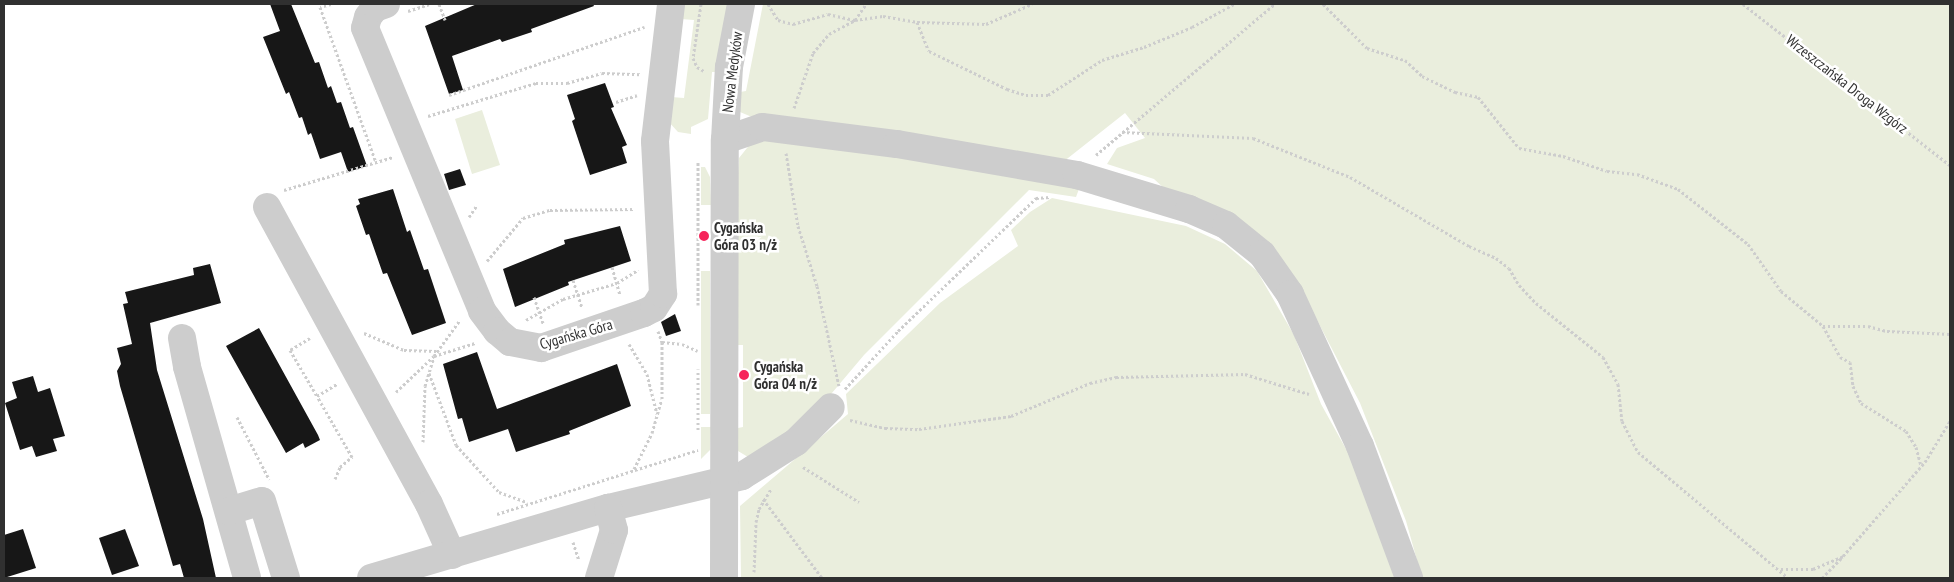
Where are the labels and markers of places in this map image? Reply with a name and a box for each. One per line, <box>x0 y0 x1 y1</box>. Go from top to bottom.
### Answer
place label: Cygańska Góra 03 n/ż <box>714 218 777 253</box>
marker: Cygańska Góra 03 n/ż <box>698 230 710 242</box>
place label: Cygańska Góra 04 n/ż <box>754 357 817 392</box>
marker: Cygańska Góra 04 n/ż <box>738 369 750 381</box>

